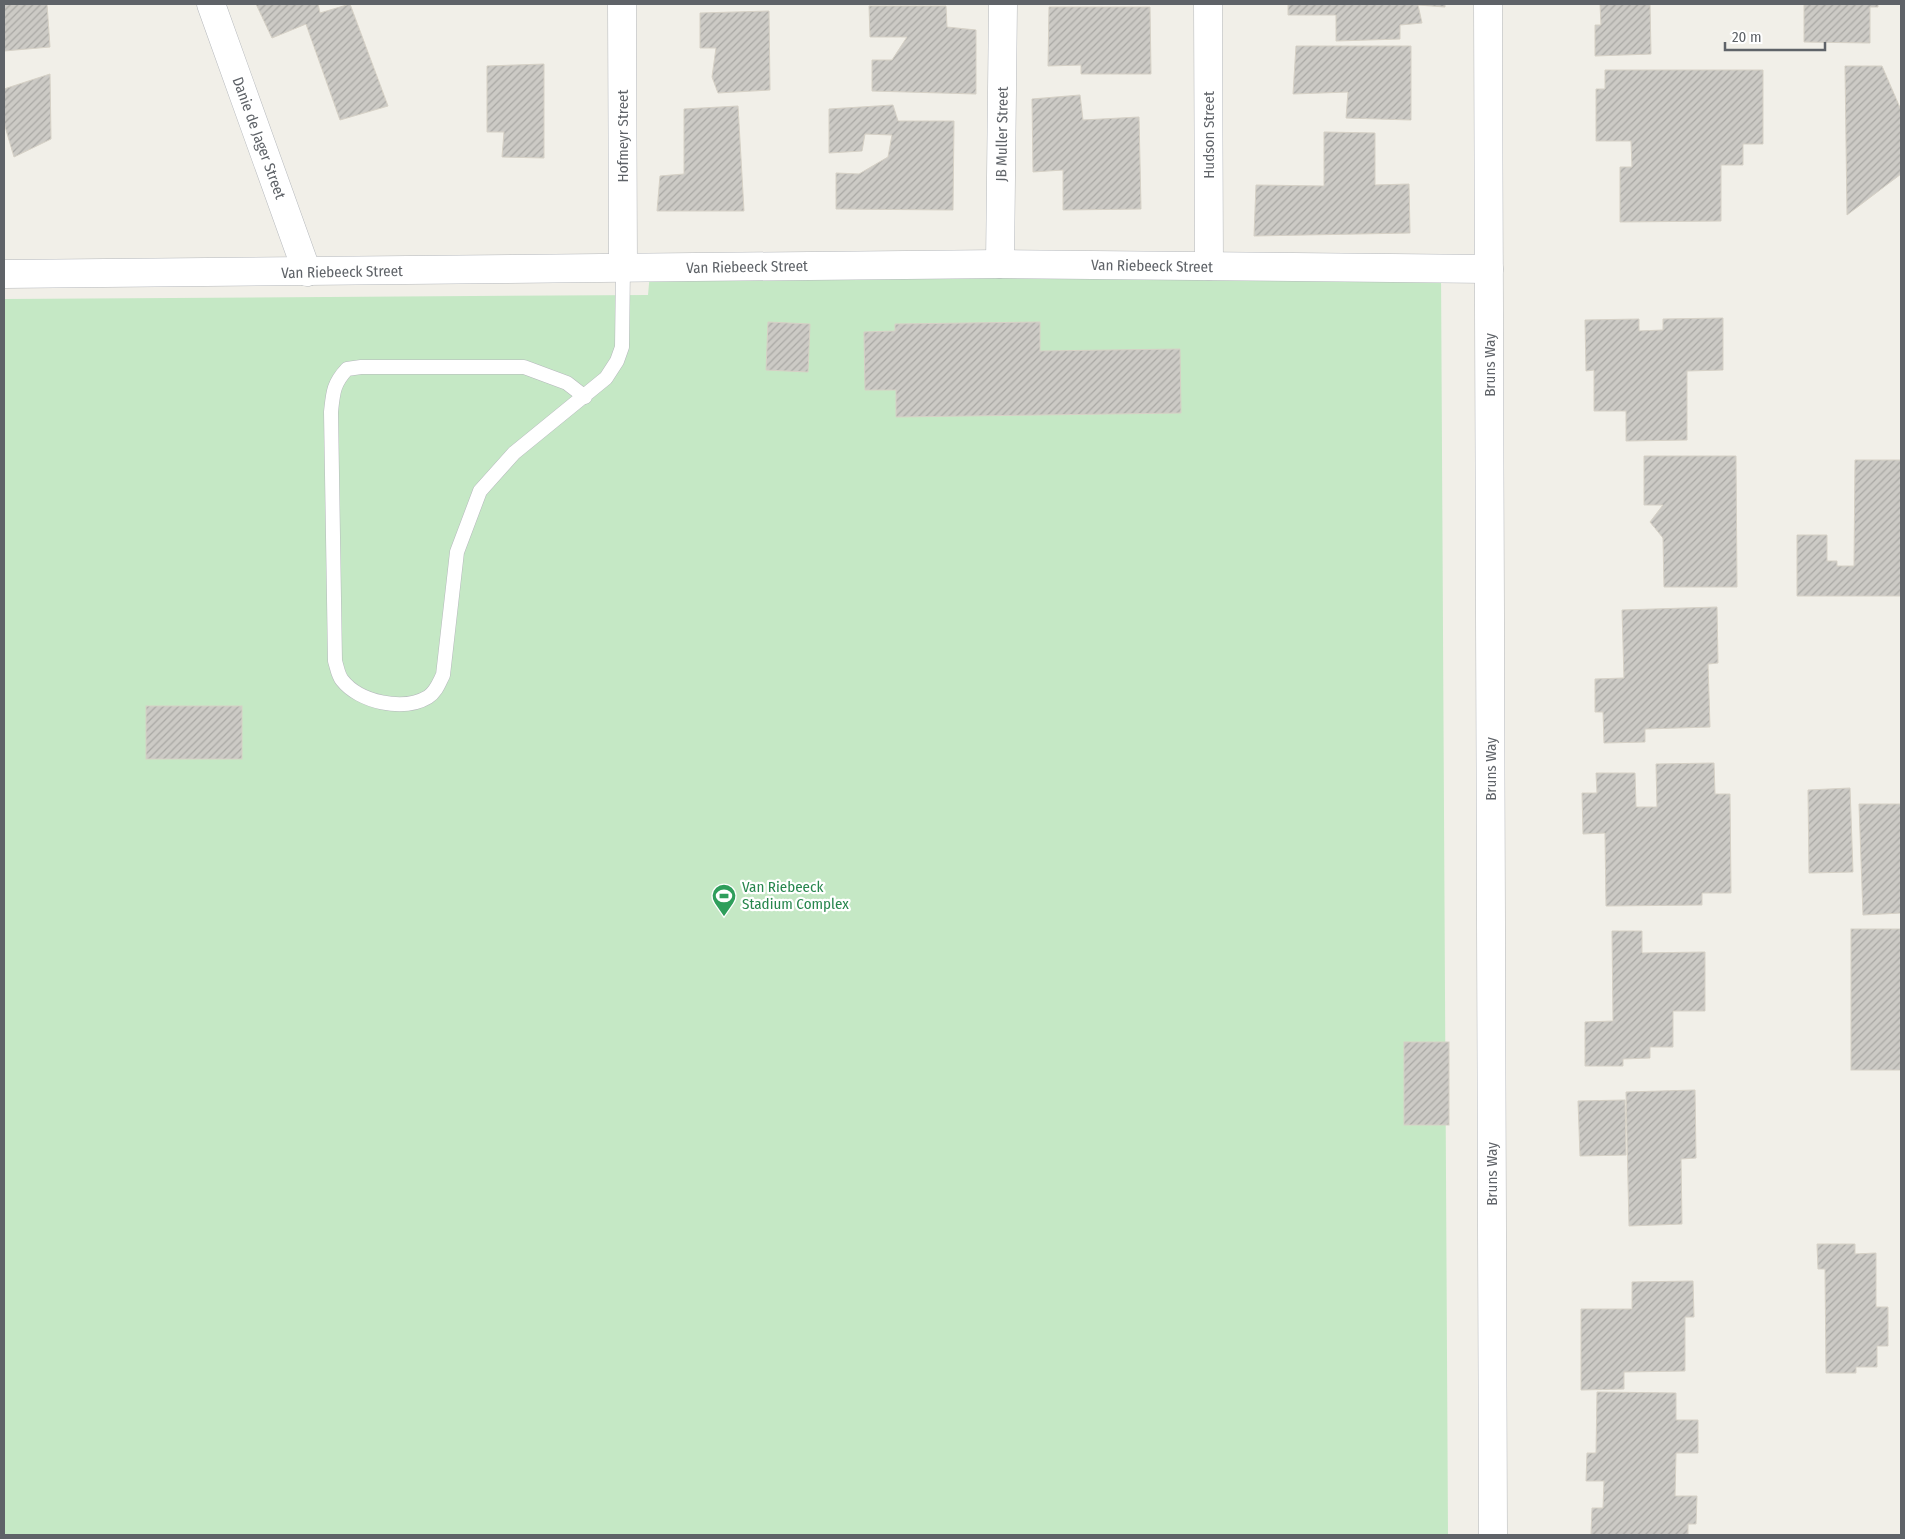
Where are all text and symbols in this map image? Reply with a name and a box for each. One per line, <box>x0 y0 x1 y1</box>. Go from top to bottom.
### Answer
scale bar <box>1725 20 1825 52</box>
text: 20 m <box>1732 28 1762 46</box>
street label: Danie de Jager Street <box>229 74 289 202</box>
street label: JB Muller Street <box>992 86 1012 182</box>
street label: Hofmeyr Street <box>614 90 632 182</box>
street label: Hudson Street <box>1200 91 1218 179</box>
street label: Van Riebeeck Street <box>1091 256 1213 276</box>
street label: Van Riebeeck Street <box>686 257 808 277</box>
street label: Van Riebeeck Street <box>281 262 403 282</box>
street label: Bruns Way <box>1481 333 1499 397</box>
street label: Bruns Way <box>1482 737 1500 801</box>
place label: Van Riebeeck Stadium Complex <box>742 878 849 913</box>
sports icon: Van Riebeeck Stadium Complex <box>711 883 737 917</box>
street label: Bruns Way <box>1483 1142 1501 1206</box>

